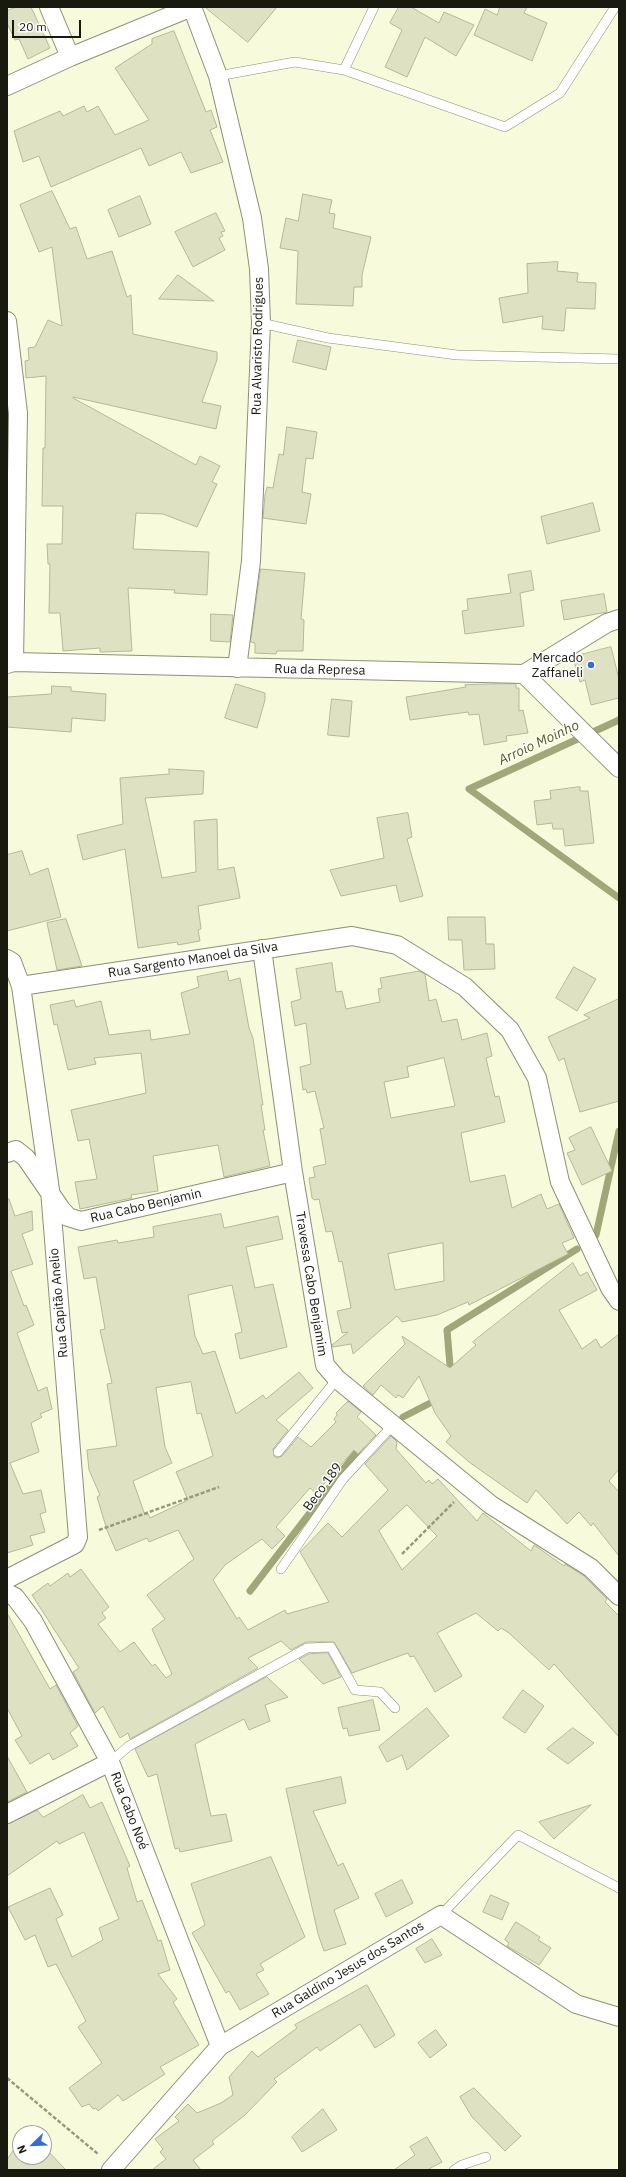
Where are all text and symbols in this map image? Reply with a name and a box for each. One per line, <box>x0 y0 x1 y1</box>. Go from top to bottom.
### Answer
scale bar <box>14 12 83 38</box>
text: 20 m <box>19 19 47 34</box>
street label: Rua Alvaristo Rodrigues <box>249 277 267 415</box>
place label: Mercado Zaffaneli <box>532 650 583 681</box>
marker: Mercado Zaffaneli <box>586 660 596 670</box>
street label: Rua da Represa <box>274 661 366 679</box>
water label: Arroio Moinho <box>496 717 582 769</box>
street label: Rua Sargento Manoel da Silva <box>107 939 279 981</box>
street label: Rua Cabo Benjamin <box>89 1186 203 1226</box>
street label: Travessa Cabo Benjamim <box>292 1210 330 1358</box>
street label: Rua Capitão Anelio <box>46 1247 72 1359</box>
street label: Beco 189 <box>300 1460 346 1514</box>
street label: Rua Cabo Noé <box>107 1770 151 1852</box>
street label: Rua Galdino Jesus dos Santos <box>269 1918 427 2022</box>
north arrow <box>12 2125 52 2165</box>
text: N <box>14 2143 30 2156</box>

